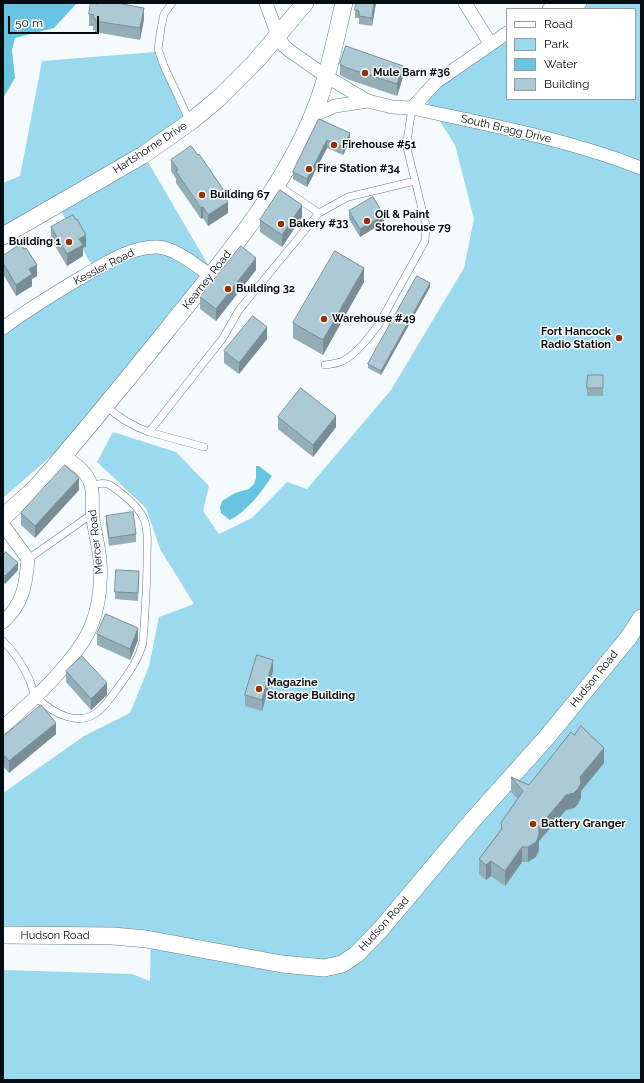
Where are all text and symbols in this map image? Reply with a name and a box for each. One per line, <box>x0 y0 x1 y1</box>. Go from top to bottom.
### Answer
scale bar <box>10 8 101 34</box>
legend <box>506 8 636 100</box>
text: 50 m <box>15 16 43 30</box>
text: Road <box>544 17 573 31</box>
text: Park <box>544 37 569 51</box>
text: Water <box>544 57 578 71</box>
place label: Mule Barn #36 <box>373 66 450 80</box>
marker: Mule Barn #36 <box>360 68 370 78</box>
text: Building <box>544 77 590 91</box>
street label: South Bragg Drive <box>459 112 553 146</box>
street label: Hartshorne Drive <box>110 119 190 177</box>
place label: Firehouse #51 <box>342 138 416 152</box>
marker: Firehouse #51 <box>329 140 339 150</box>
place label: Fire Station #34 <box>317 162 400 176</box>
marker: Fire Station #34 <box>304 164 314 174</box>
place label: Building 67 <box>210 188 270 202</box>
marker: Building 67 <box>197 190 207 200</box>
place label: Oil & Paint Storehouse 79 <box>375 208 451 234</box>
marker: Oil & Paint Storehouse 79 <box>362 216 372 226</box>
place label: Bakery #33 <box>289 217 348 231</box>
marker: Bakery #33 <box>276 219 286 229</box>
place label: Building 1 <box>9 235 61 249</box>
marker: Building 1 <box>64 237 74 247</box>
street label: Kessler Road <box>71 246 137 288</box>
street label: Kearney Road <box>180 248 234 312</box>
place label: Building 32 <box>236 282 295 296</box>
marker: Building 32 <box>223 284 233 294</box>
place label: Warehouse #49 <box>332 312 415 326</box>
marker: Warehouse #49 <box>319 314 329 324</box>
place label: Fort Hancock Radio Station <box>541 325 611 351</box>
marker: Fort Hancock Radio Station <box>614 333 624 343</box>
street label: Mercer Road <box>86 509 106 575</box>
street label: Hudson Road <box>567 648 621 710</box>
place label: Magazine Storage Building <box>267 676 355 702</box>
marker: Magazine Storage Building <box>254 684 264 694</box>
place label: Battery Granger <box>541 817 626 831</box>
marker: Battery Granger <box>528 819 538 829</box>
street label: Hudson Road <box>356 894 412 954</box>
street label: Hudson Road <box>21 929 89 943</box>

